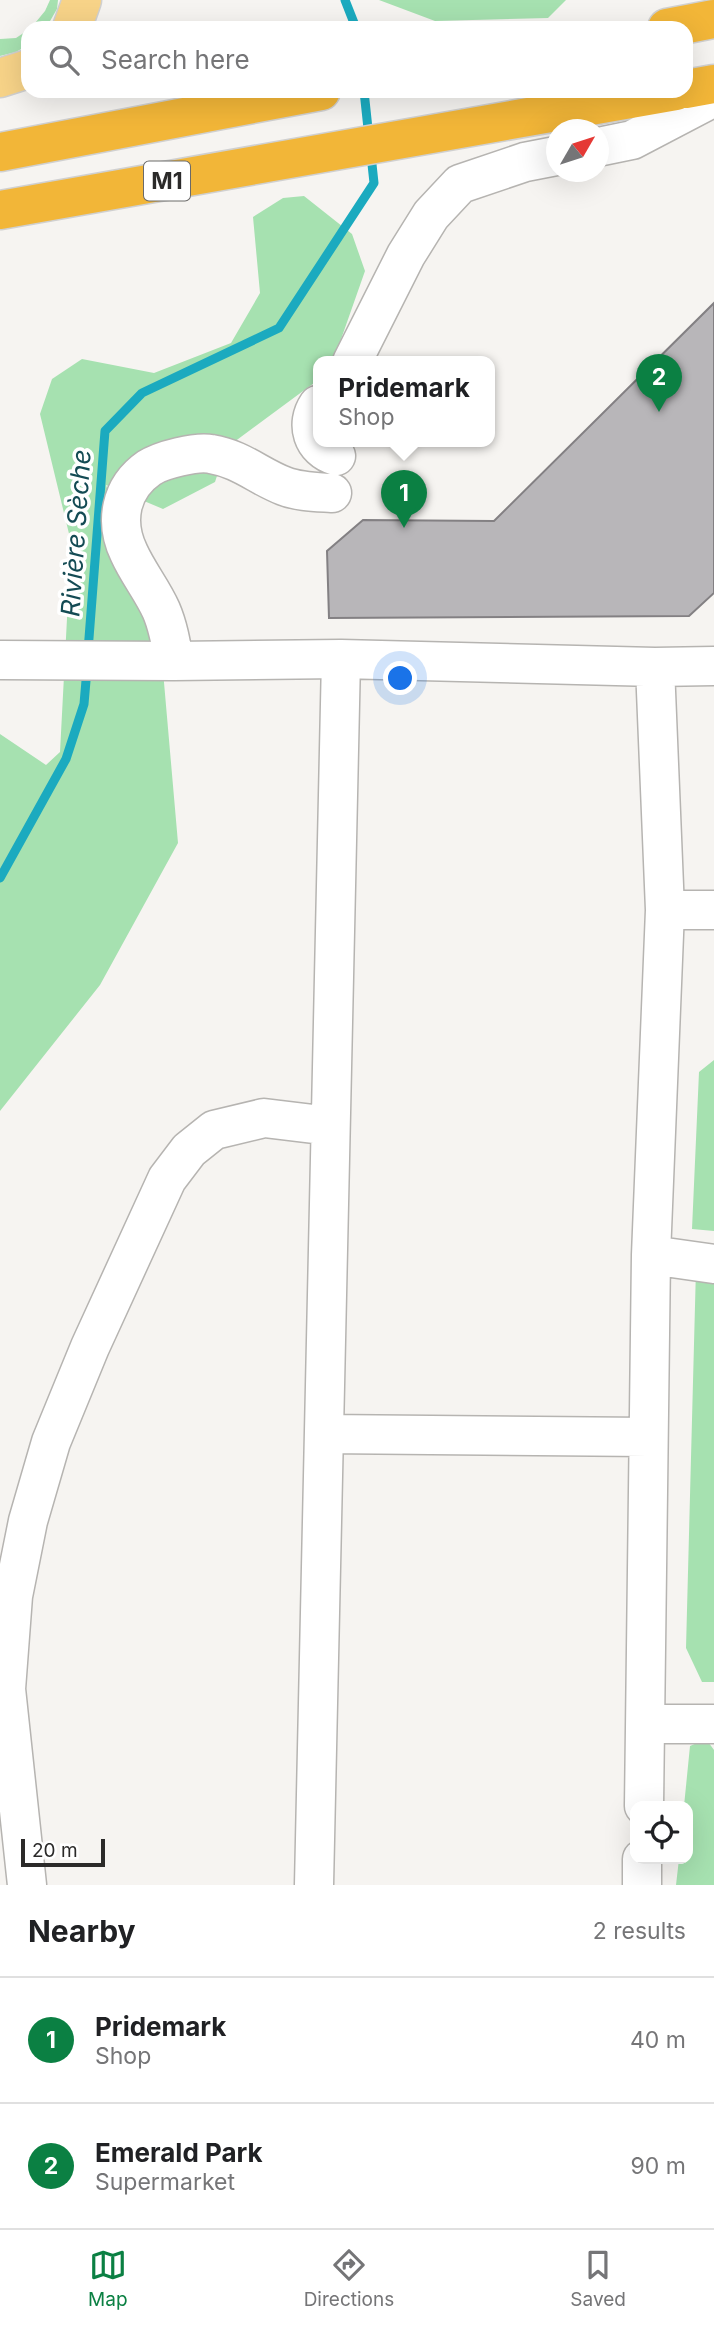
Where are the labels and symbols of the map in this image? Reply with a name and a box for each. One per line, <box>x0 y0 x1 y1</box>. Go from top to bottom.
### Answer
north arrow <box>546 119 609 182</box>
road number: M1 <box>144 162 190 200</box>
pin: 2 <box>636 354 682 412</box>
water label: Rivière Sèche <box>54 448 97 618</box>
pin: 1 <box>381 470 427 528</box>
your location <box>383 661 417 695</box>
scale bar <box>21 1836 105 1868</box>

